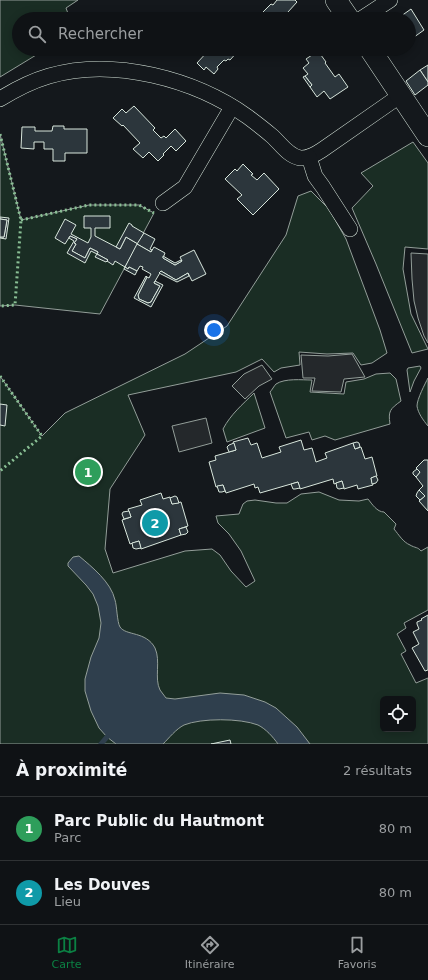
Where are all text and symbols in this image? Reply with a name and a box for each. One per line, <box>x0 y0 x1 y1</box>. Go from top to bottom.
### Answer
search box <box>12 12 416 56</box>
icon: search <box>26 23 48 45</box>
text: Rechercher <box>58 25 143 43</box>
your location <box>204 320 224 340</box>
pin: 1 <box>75 457 101 487</box>
pin: 2 <box>142 508 168 538</box>
map controls <box>380 696 416 732</box>
button: locate <box>380 696 416 732</box>
text: À proximité <box>16 760 127 780</box>
text: 2 résultats <box>343 763 412 778</box>
text: Parc Public du Hautmont <box>54 812 264 830</box>
text: 1 <box>24 821 34 836</box>
text: 80 m <box>379 821 412 836</box>
text: Parc <box>54 830 81 845</box>
text: Les Douves <box>54 876 150 894</box>
text: 2 <box>24 885 34 900</box>
text: 80 m <box>379 885 412 900</box>
text: Lieu <box>54 894 81 909</box>
tab: Carte <box>52 934 82 971</box>
tab: Itinéraire <box>185 934 235 971</box>
tab: Favoris <box>338 934 376 971</box>

